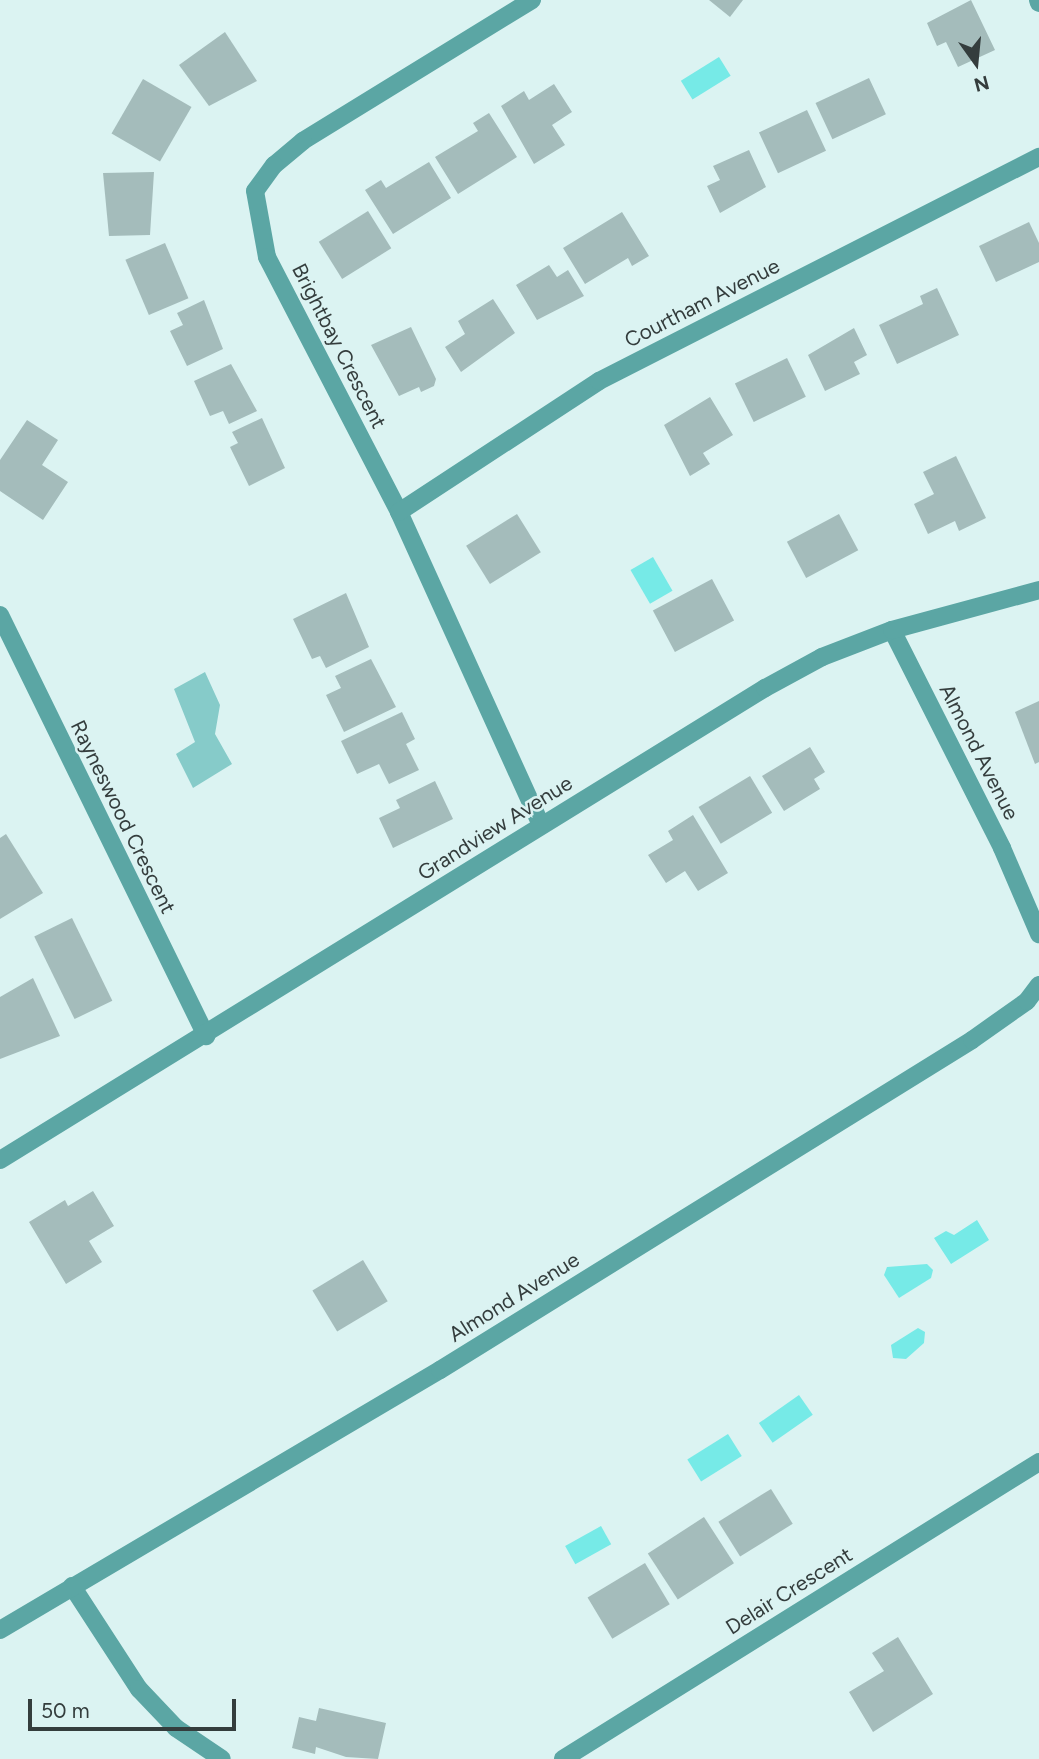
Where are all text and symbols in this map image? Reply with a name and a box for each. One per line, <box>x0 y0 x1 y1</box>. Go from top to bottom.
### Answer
north arrow <box>941 28 1011 98</box>
text: N <box>971 71 992 97</box>
street label: Courtham Avenue <box>620 253 784 353</box>
street label: Brightbay Crescent <box>286 259 392 433</box>
street label: Almond Avenue <box>934 680 1024 824</box>
street label: Rayneswood Crescent <box>65 716 181 918</box>
street label: Grandview Avenue <box>413 770 577 886</box>
street label: Almond Avenue <box>444 1247 584 1347</box>
street label: Delair Crescent <box>721 1542 857 1640</box>
scale bar <box>32 1686 240 1730</box>
text: 50 m <box>41 1698 90 1723</box>

